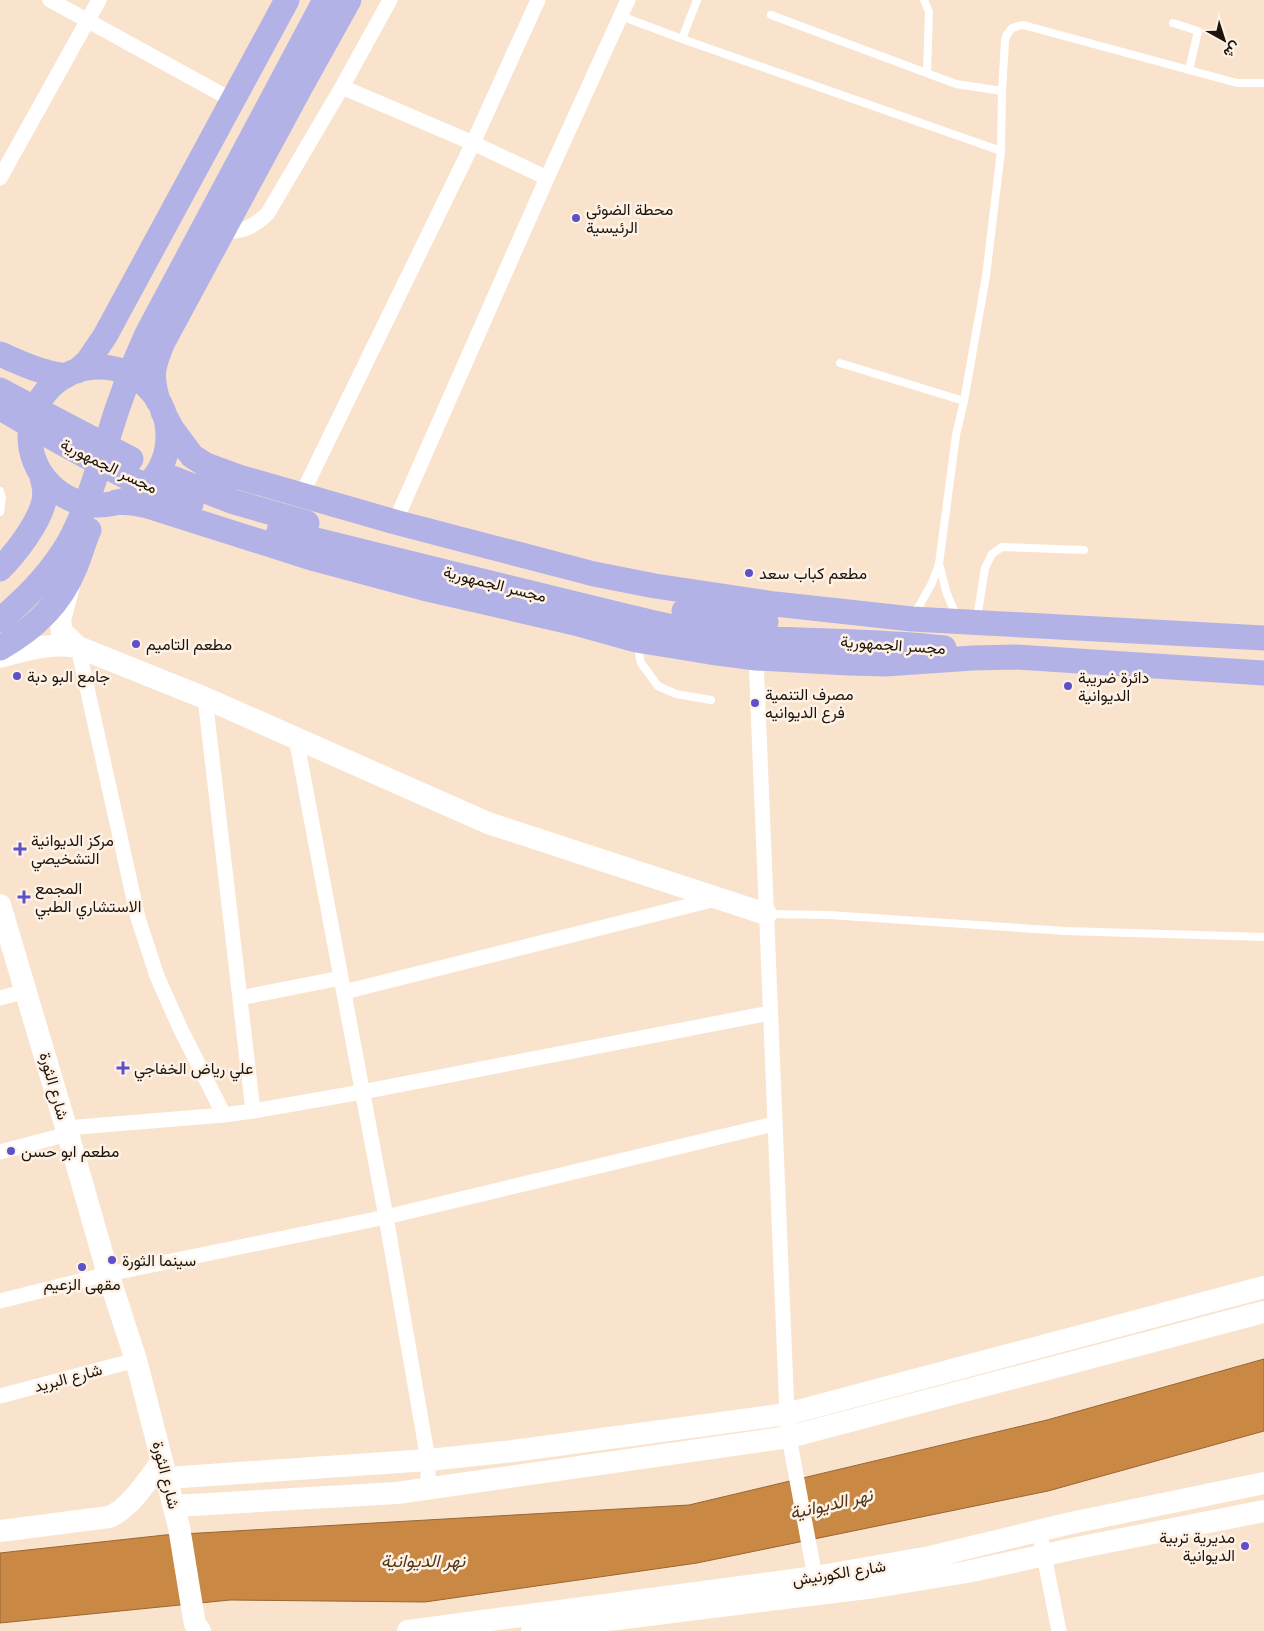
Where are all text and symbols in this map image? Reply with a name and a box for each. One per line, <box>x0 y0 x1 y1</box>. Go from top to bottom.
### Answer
north arrow <box>1199 15 1249 65</box>
text: ش <box>1220 38 1244 63</box>
place label: محطة الضوئي الرئيسية <box>586 200 673 238</box>
marker: محطة الضوئي الرئيسية <box>570 212 582 224</box>
street label: مجسر الجمهورية <box>57 434 161 499</box>
street label: مجسر الجمهورية <box>441 562 549 607</box>
place label: مطعم كباب سعد <box>759 564 867 584</box>
marker: مطعم كباب سعد <box>743 567 755 579</box>
street label: مجسر الجمهورية <box>840 632 946 659</box>
place label: مطعم التاميم <box>146 635 232 655</box>
marker: مطعم التاميم <box>130 638 142 650</box>
place label: جامع البو دبة <box>27 667 110 688</box>
place label: دائرة ضريبة الديوانية <box>1078 668 1149 706</box>
marker: جامع البو دبة <box>11 670 23 682</box>
marker: دائرة ضريبة الديوانية <box>1062 680 1074 692</box>
place label: مصرف التنمية فرع الديوانيه <box>765 685 854 724</box>
marker: مصرف التنمية فرع الديوانيه <box>749 697 761 709</box>
place label: مركز الديوانية التشخيصي <box>31 831 114 872</box>
marker: مركز الديوانية التشخيصي <box>13 842 27 856</box>
place label: المجمع الاستشاري الطبي <box>35 879 141 920</box>
marker: المجمع الاستشاري الطبي <box>17 890 31 904</box>
street label: شارع الثورة <box>33 1050 73 1122</box>
place label: علي رياض الخفاجي <box>134 1059 253 1082</box>
marker: علي رياض الخفاجي <box>116 1061 130 1075</box>
place label: مطعم ابو حسن <box>21 1142 119 1162</box>
marker: مطعم ابو حسن <box>5 1145 17 1157</box>
place label: سينما الثورة <box>122 1251 196 1271</box>
marker: سينما الثورة <box>106 1254 118 1266</box>
marker: مقهى الزعيم <box>76 1261 88 1273</box>
place label: مقهى الزعيم <box>43 1275 121 1295</box>
street label: شارع البريد <box>32 1360 105 1398</box>
street label: شارع الثورة <box>146 1439 184 1511</box>
water label: نهر الديوانية <box>787 1484 875 1524</box>
place label: مديرية تربية الديوانية <box>1159 1528 1235 1566</box>
marker: مديرية تربية الديوانية <box>1239 1540 1251 1552</box>
water label: نهر الديوانية <box>381 1550 466 1572</box>
street label: شارع الكورنيش <box>791 1556 887 1592</box>

